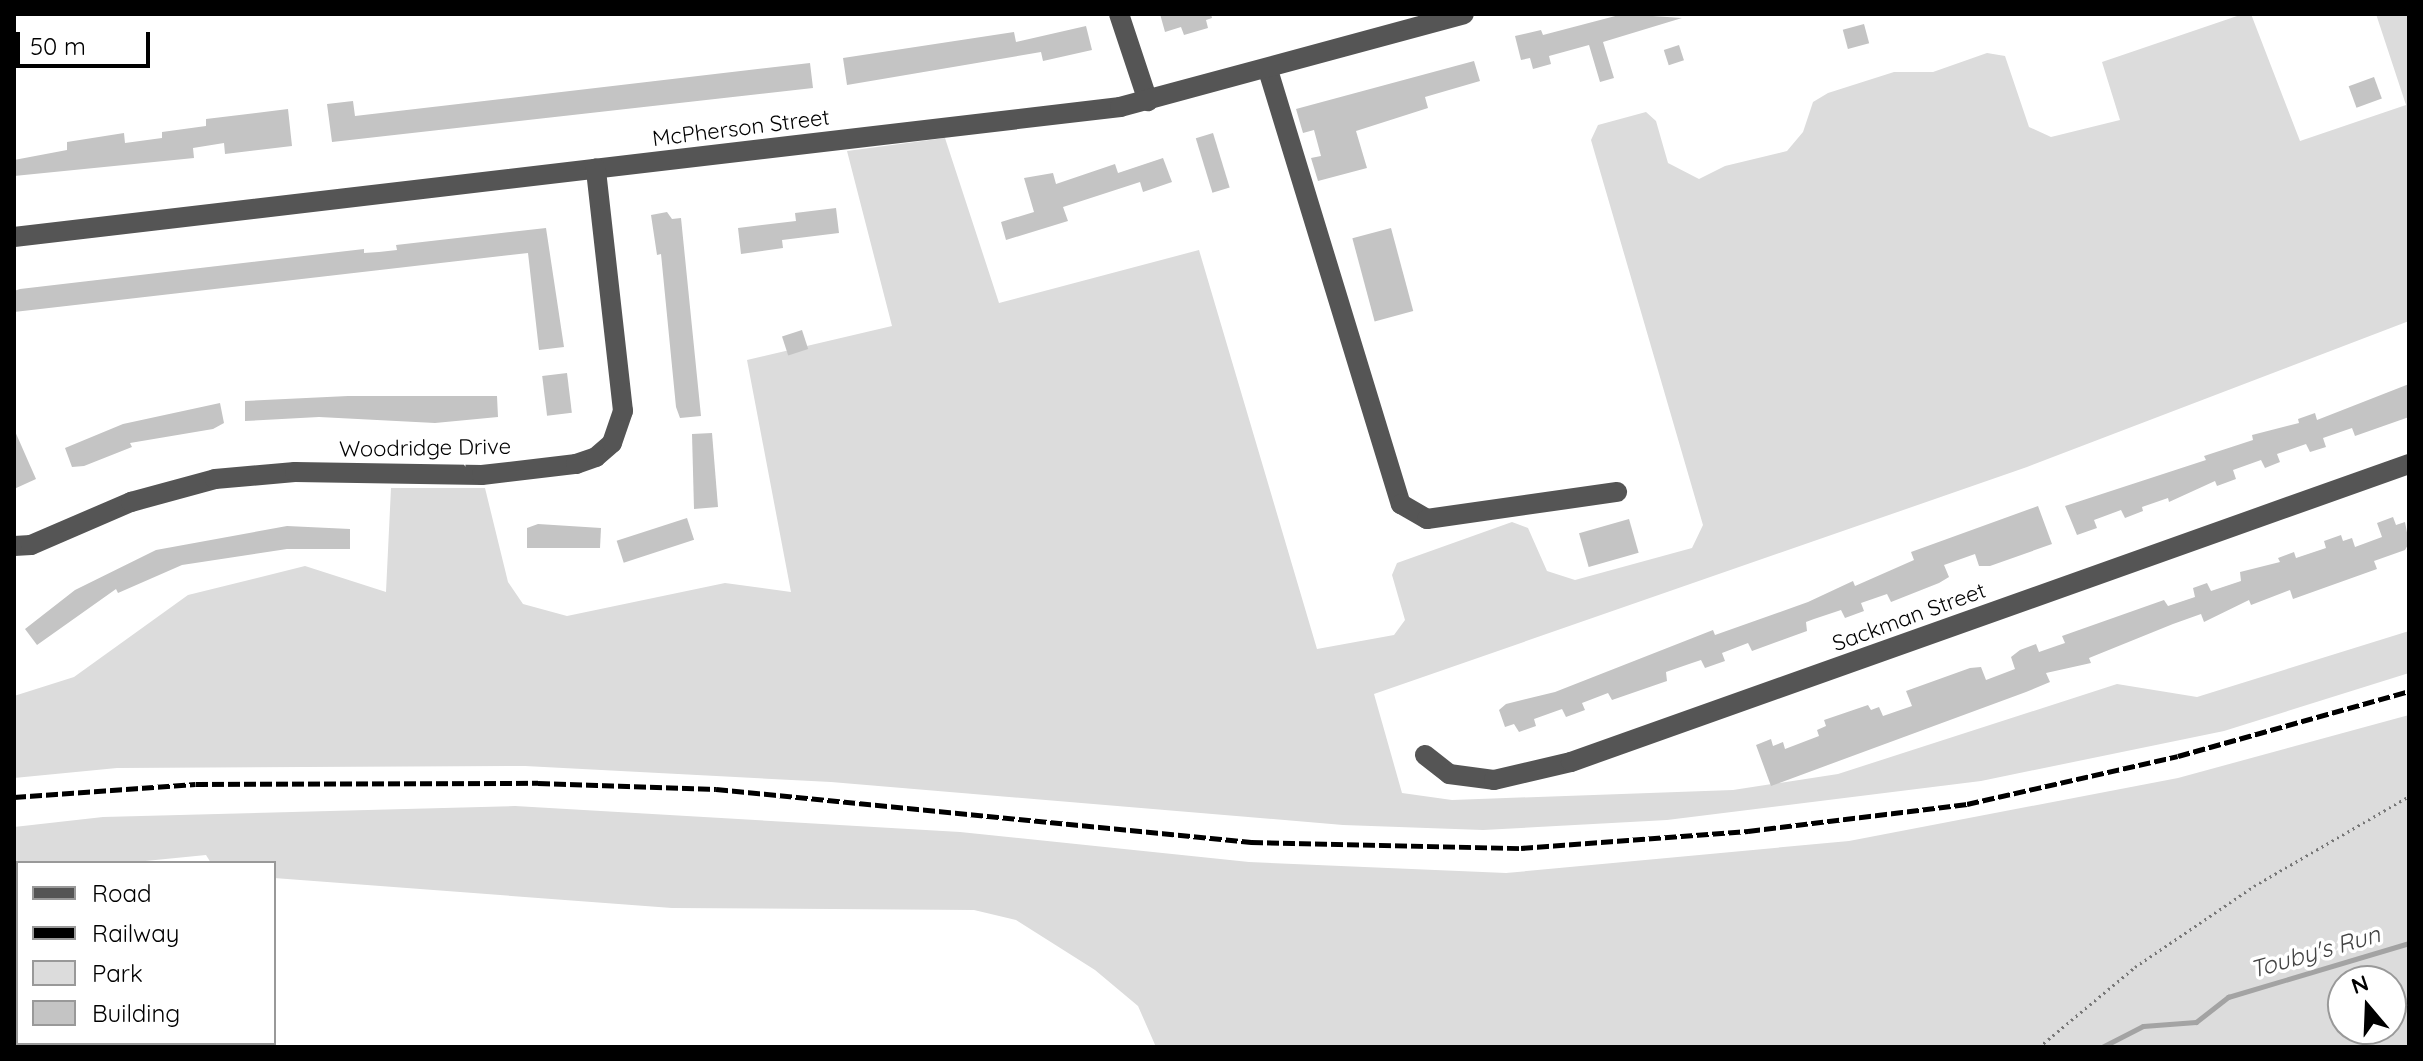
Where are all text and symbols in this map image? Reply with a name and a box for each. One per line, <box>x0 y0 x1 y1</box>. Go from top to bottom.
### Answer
scale bar <box>20 16 154 66</box>
text: 50 m <box>30 31 86 61</box>
street label: McPherson Street <box>651 104 831 152</box>
street label: Woodridge Drive <box>339 433 511 463</box>
street label: Sackman Street <box>1829 577 1989 657</box>
legend <box>16 861 276 1045</box>
text: Road <box>92 878 152 908</box>
text: Railway <box>92 918 179 948</box>
water label: Touby's Run <box>2247 920 2383 984</box>
text: Park <box>92 958 143 988</box>
north arrow <box>2327 965 2407 1045</box>
text: N <box>2348 968 2372 1000</box>
text: Building <box>92 998 180 1028</box>

